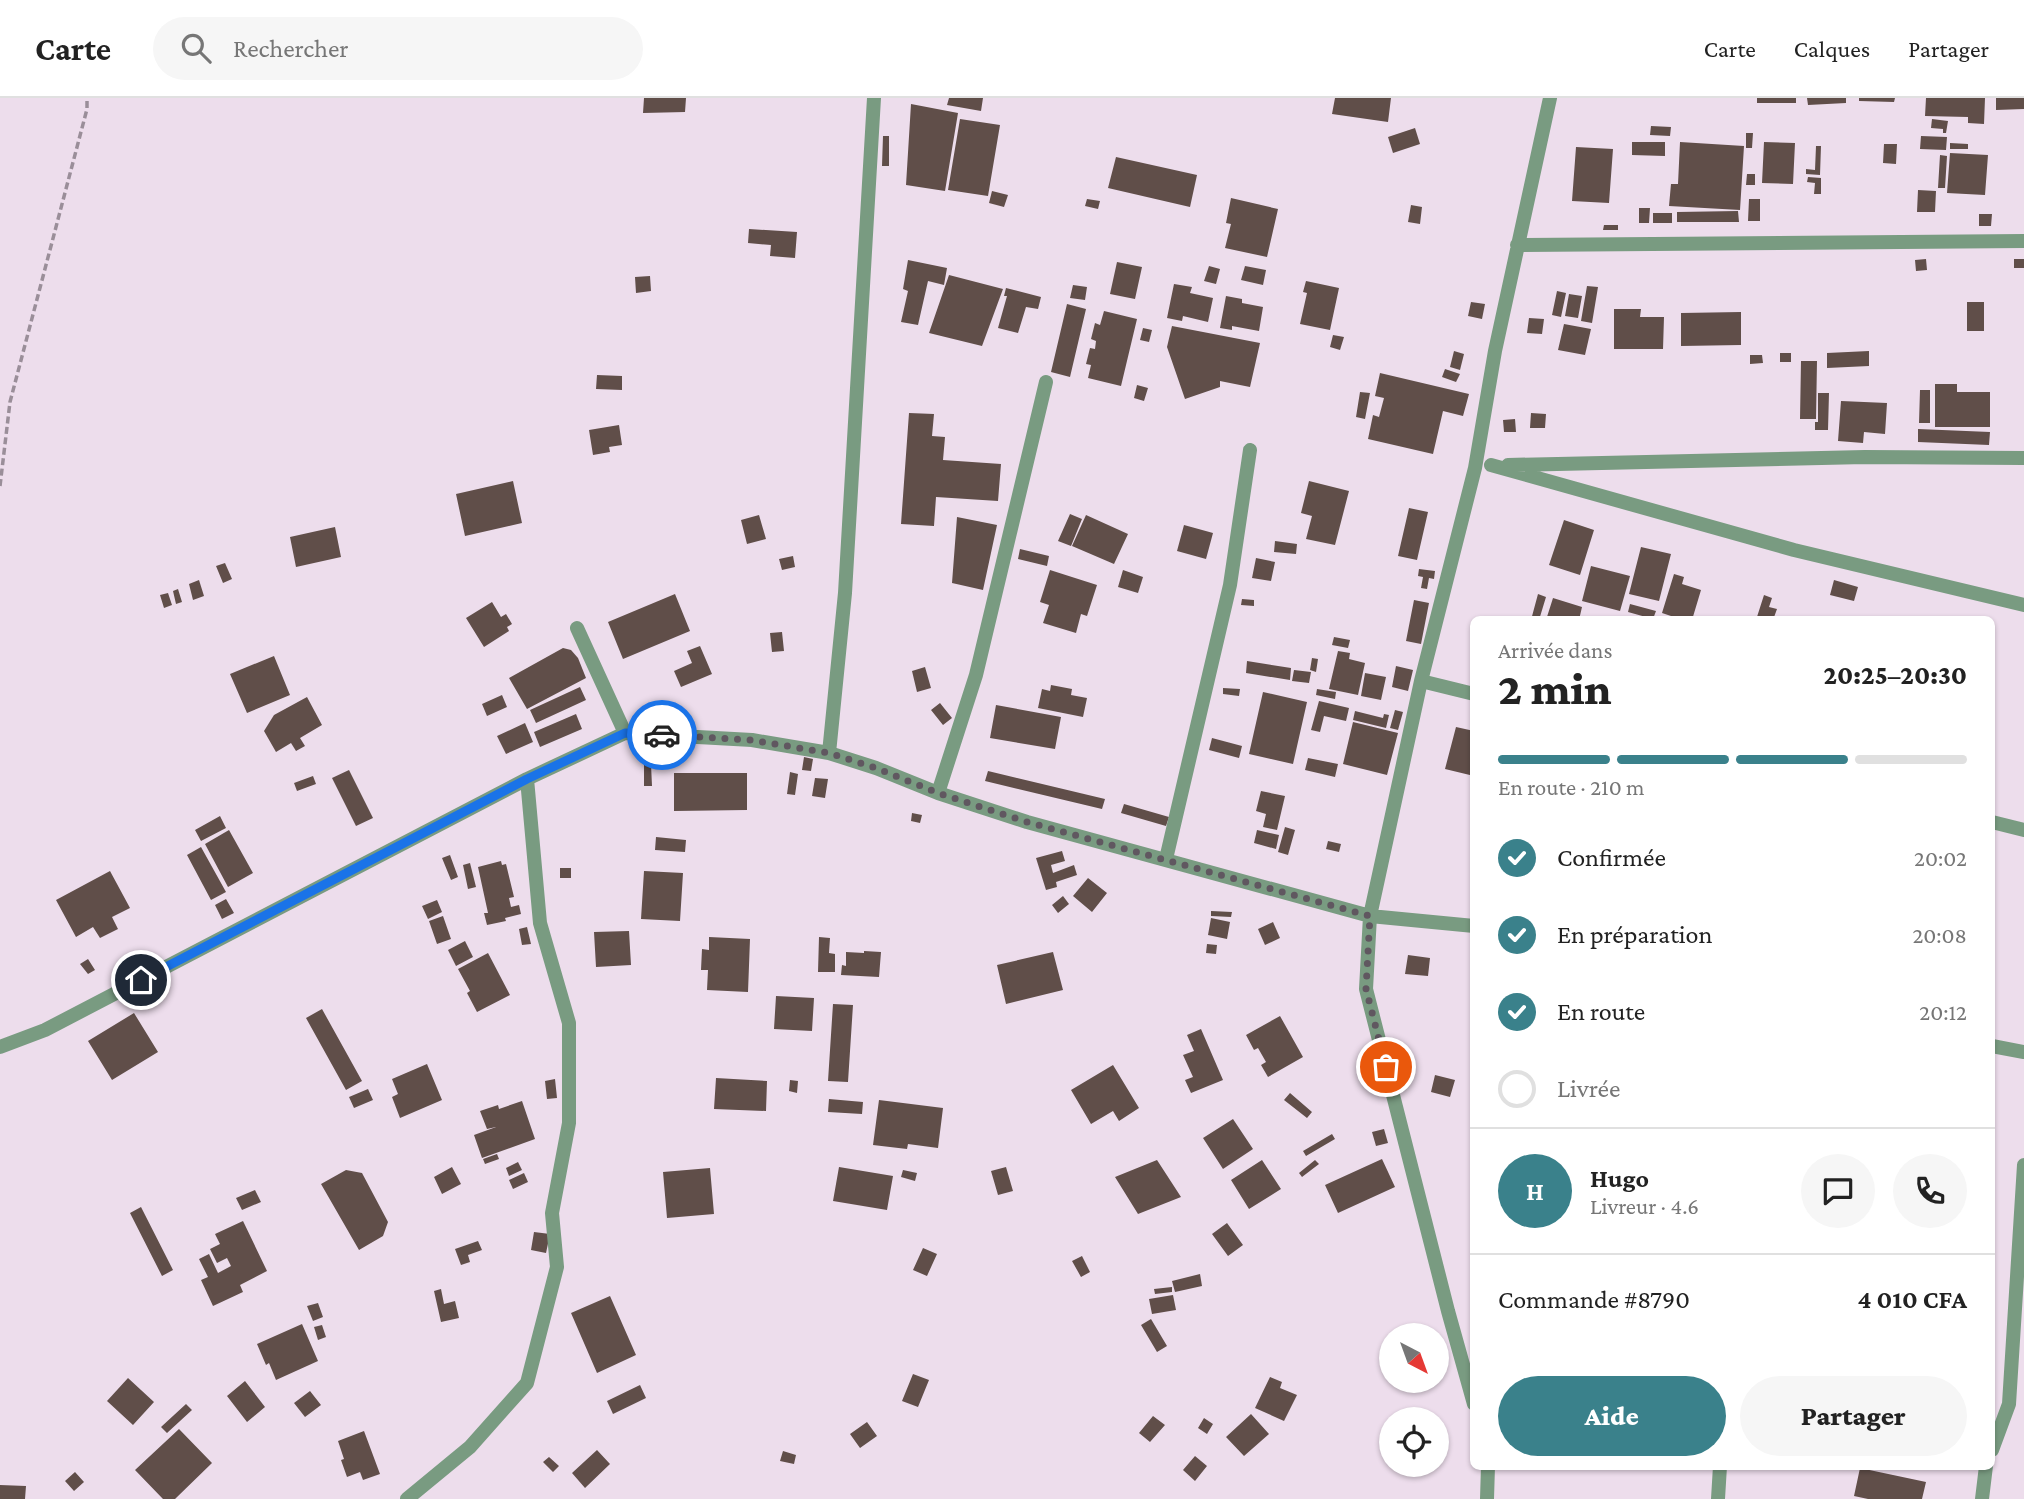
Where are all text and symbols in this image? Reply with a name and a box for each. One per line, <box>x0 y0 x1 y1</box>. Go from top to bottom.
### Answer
search box <box>153 17 643 80</box>
icon: search <box>177 29 215 67</box>
text: Carte <box>35 30 111 67</box>
text: Rechercher <box>233 34 349 63</box>
text: Carte <box>1704 35 1756 62</box>
text: Calques <box>1794 35 1870 62</box>
text: Partager <box>1908 35 1989 62</box>
text: Arrivée dans <box>1498 637 1613 663</box>
text: 20:25–20:30 <box>1823 661 1967 690</box>
text: 2 min <box>1498 663 1612 714</box>
courier <box>627 700 697 770</box>
icon: car <box>643 716 681 754</box>
text: En route · 210 m <box>1498 774 1645 800</box>
icon: check <box>1498 839 1536 877</box>
text: Confirmée <box>1557 843 1666 872</box>
text: 20:02 <box>1914 845 1967 871</box>
icon: check <box>1498 916 1536 954</box>
text: En préparation <box>1557 920 1712 949</box>
text: 20:08 <box>1912 922 1967 948</box>
pin <box>111 950 171 1010</box>
icon: home <box>122 961 160 999</box>
icon: check <box>1498 993 1536 1031</box>
text: En route <box>1557 997 1645 1026</box>
text: 20:12 <box>1919 999 1967 1025</box>
pin <box>1356 1037 1416 1097</box>
icon: bag <box>1367 1048 1405 1086</box>
text: Livrée <box>1557 1074 1620 1103</box>
button: chat <box>1801 1154 1875 1228</box>
button: phone <box>1893 1154 1967 1228</box>
text: Hugo <box>1590 1164 1649 1193</box>
text: H <box>1526 1177 1544 1206</box>
text: Livreur · 4.6 <box>1590 1193 1699 1219</box>
text: Commande #8790 <box>1498 1285 1690 1314</box>
text: 4 010 CFA <box>1858 1285 1967 1314</box>
north arrow <box>1379 1323 1449 1393</box>
map controls <box>1379 1323 1449 1477</box>
button: Aide <box>1498 1376 1726 1456</box>
button: Partager <box>1740 1376 1967 1456</box>
button: locate <box>1379 1407 1449 1477</box>

